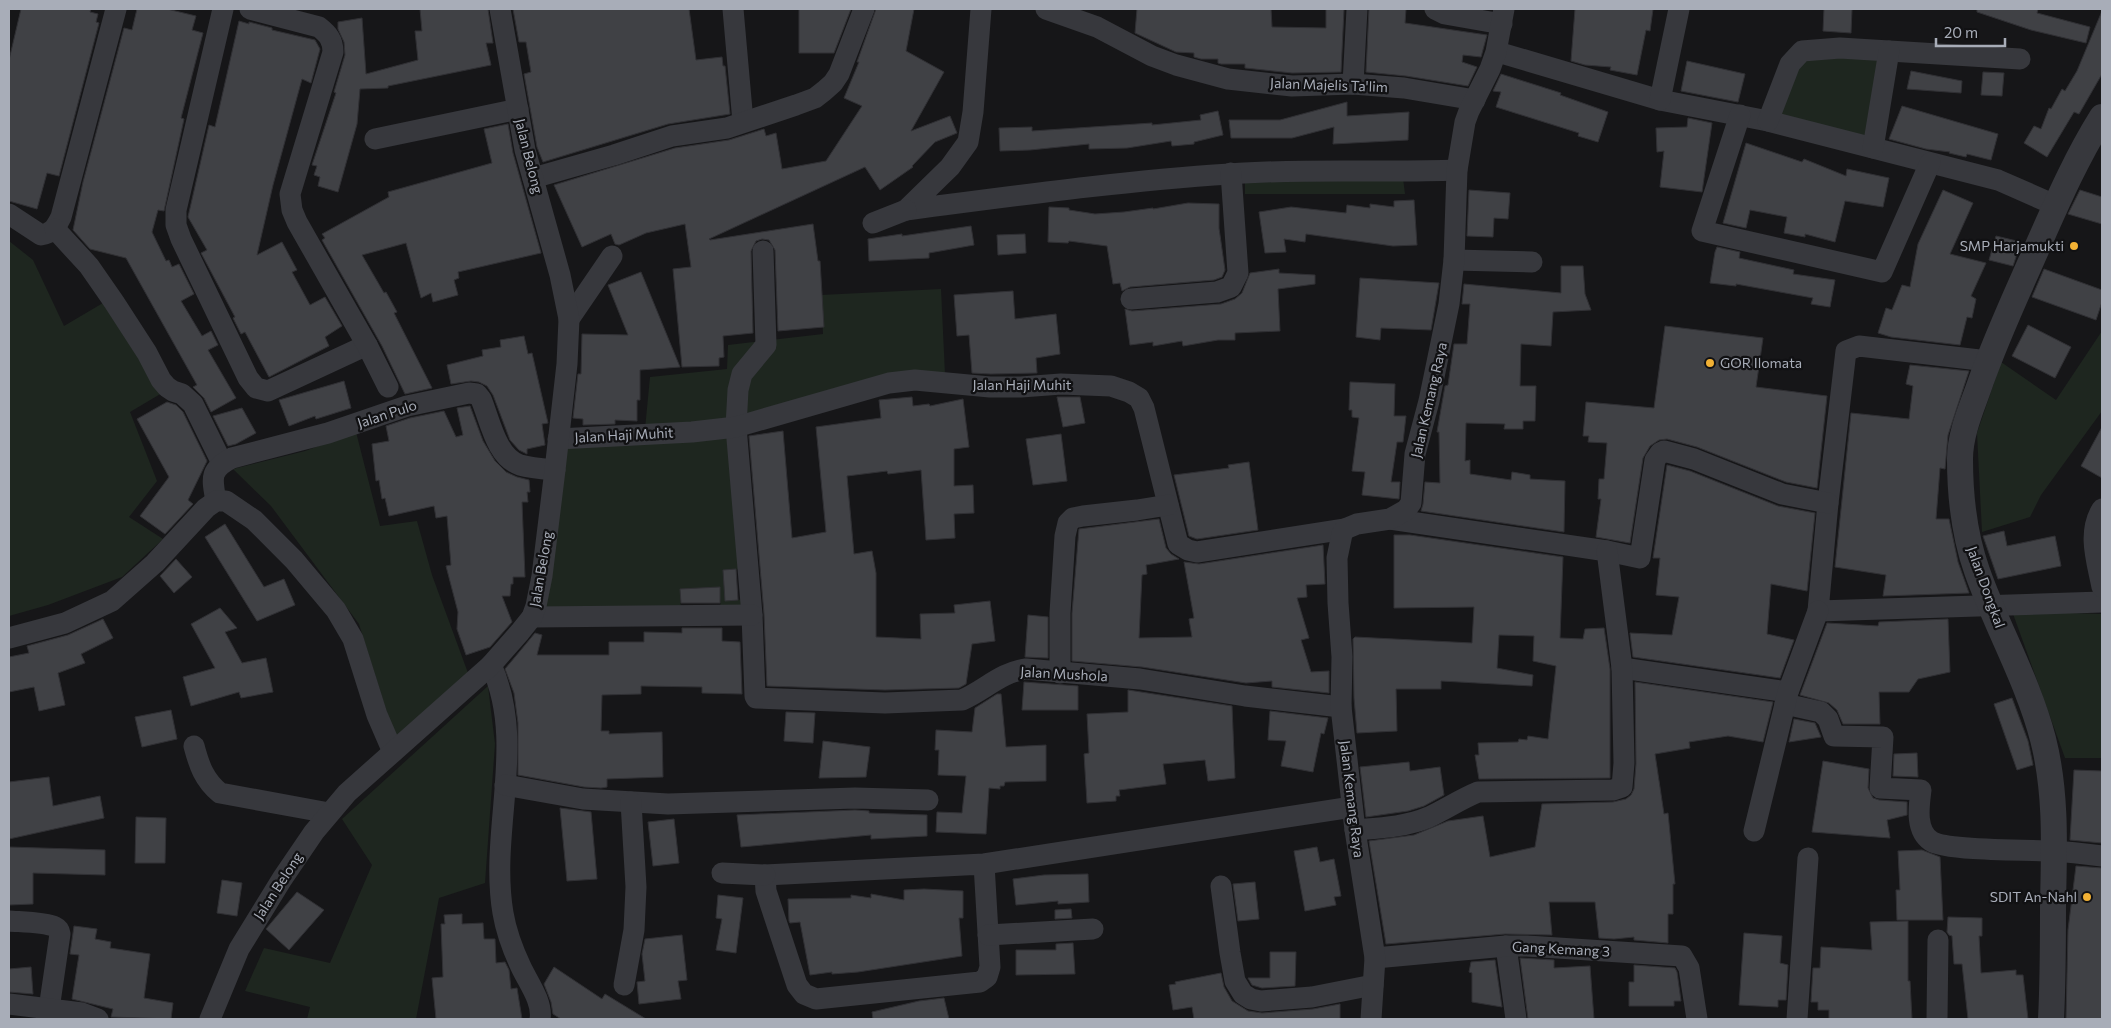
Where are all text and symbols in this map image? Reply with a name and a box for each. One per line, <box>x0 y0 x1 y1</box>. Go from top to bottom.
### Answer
scale bar <box>1936 15 2005 47</box>
text: 20 m <box>1944 23 1978 41</box>
street label: Jalan Majelis Ta'lim <box>1270 74 1388 95</box>
street label: Jalan Belong <box>512 116 547 196</box>
place label: SMP Harjamukti <box>1960 237 2064 254</box>
marker: SMP Harjamukti <box>2068 240 2080 252</box>
street label: Jalan Kemang Raya <box>1407 340 1450 459</box>
place label: GOR Ilomata <box>1720 354 1802 371</box>
marker: GOR Ilomata <box>1704 357 1716 369</box>
street label: Jalan Haji Muhit <box>972 376 1072 393</box>
street label: Jalan Pulo <box>355 396 419 431</box>
street label: Jalan Haji Muhit <box>574 423 674 446</box>
street label: Jalan Belong <box>525 529 556 608</box>
street label: Jalan Dongkal <box>1964 544 2009 630</box>
street label: Jalan Mushola <box>1020 663 1108 684</box>
street label: Jalan Kemang Raya <box>1337 739 1368 859</box>
street label: Jalan Belong <box>250 848 306 923</box>
place label: SDIT An-Nahl <box>1990 888 2077 905</box>
marker: SDIT An-Nahl <box>2081 891 2093 903</box>
street label: Gang Kemang 3 <box>1512 937 1610 960</box>

